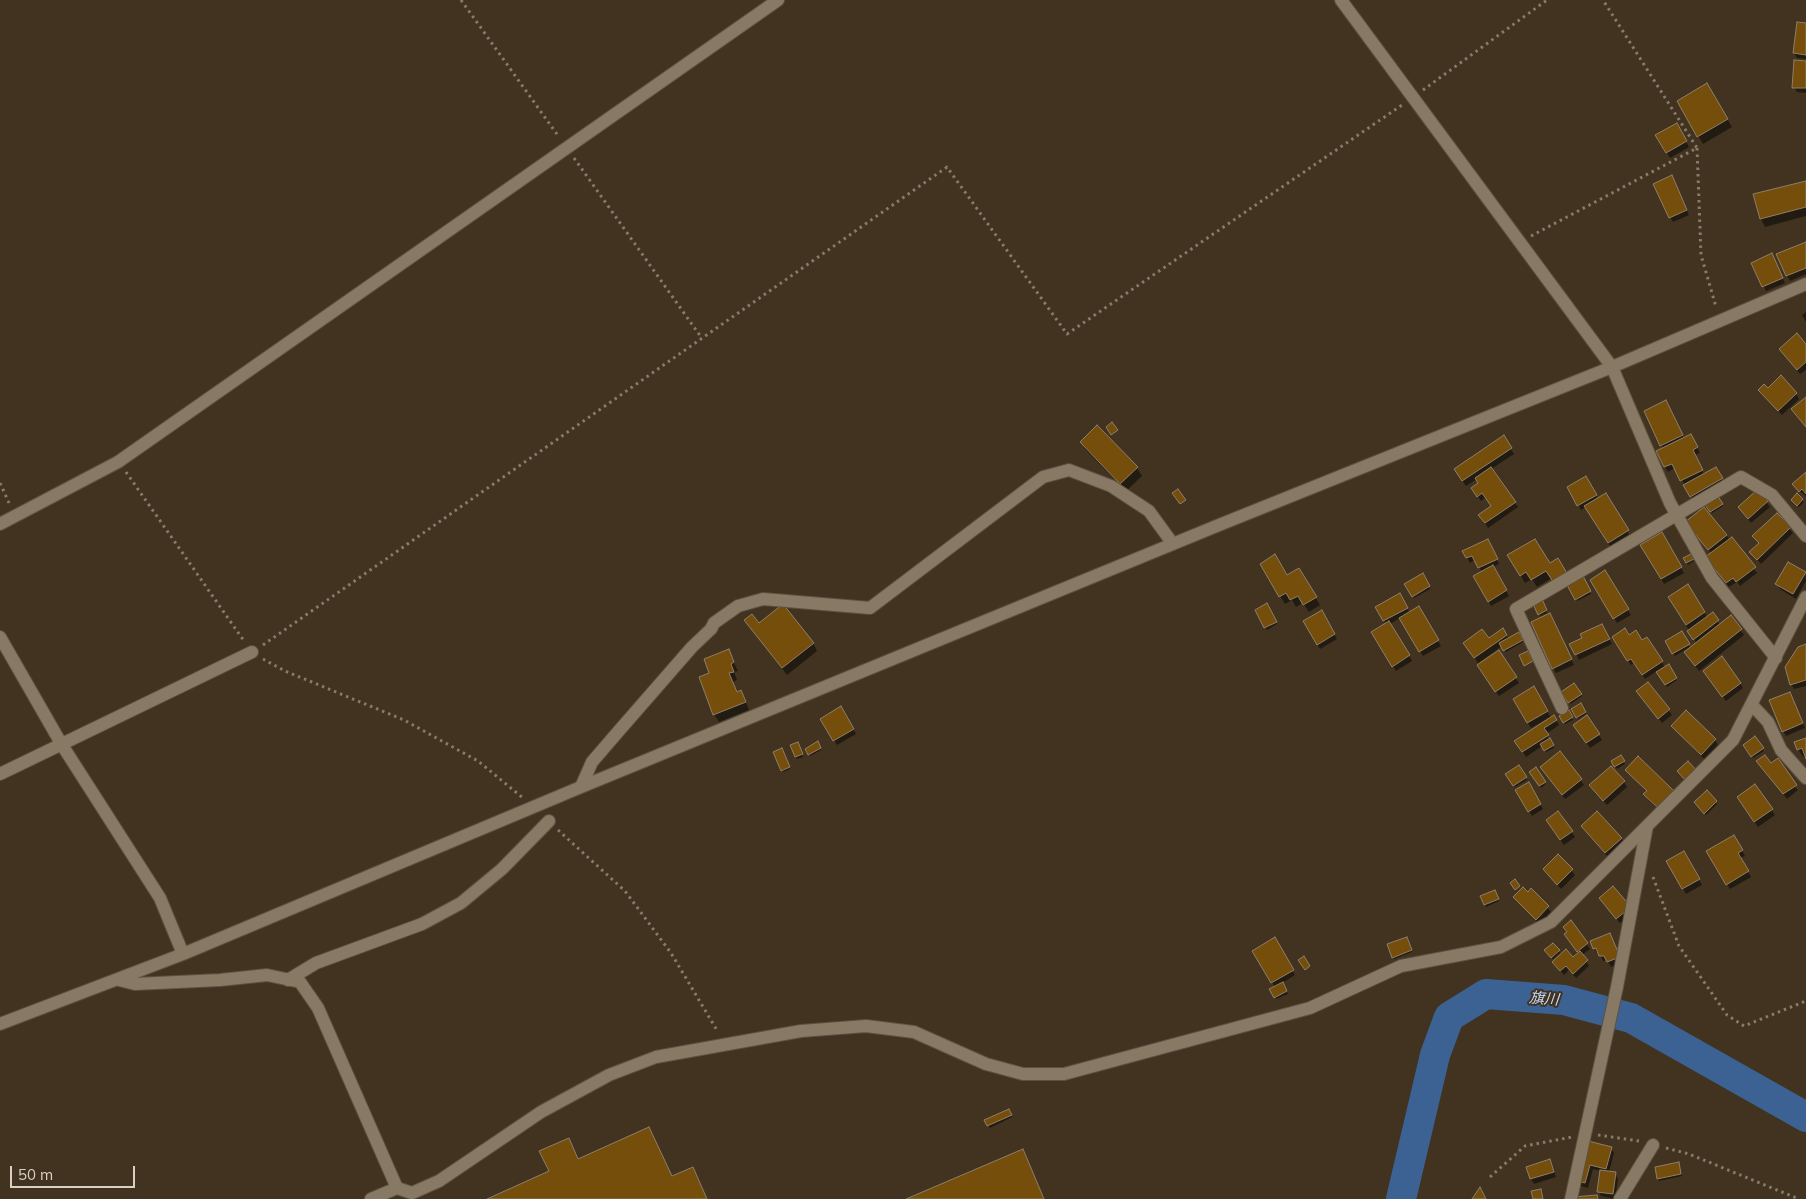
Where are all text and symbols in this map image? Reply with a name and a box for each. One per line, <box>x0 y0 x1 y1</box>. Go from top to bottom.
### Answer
water label: 旗川 <box>1528 989 1560 1009</box>
scale bar <box>12 1156 138 1188</box>
text: 50 m <box>18 1165 53 1184</box>

